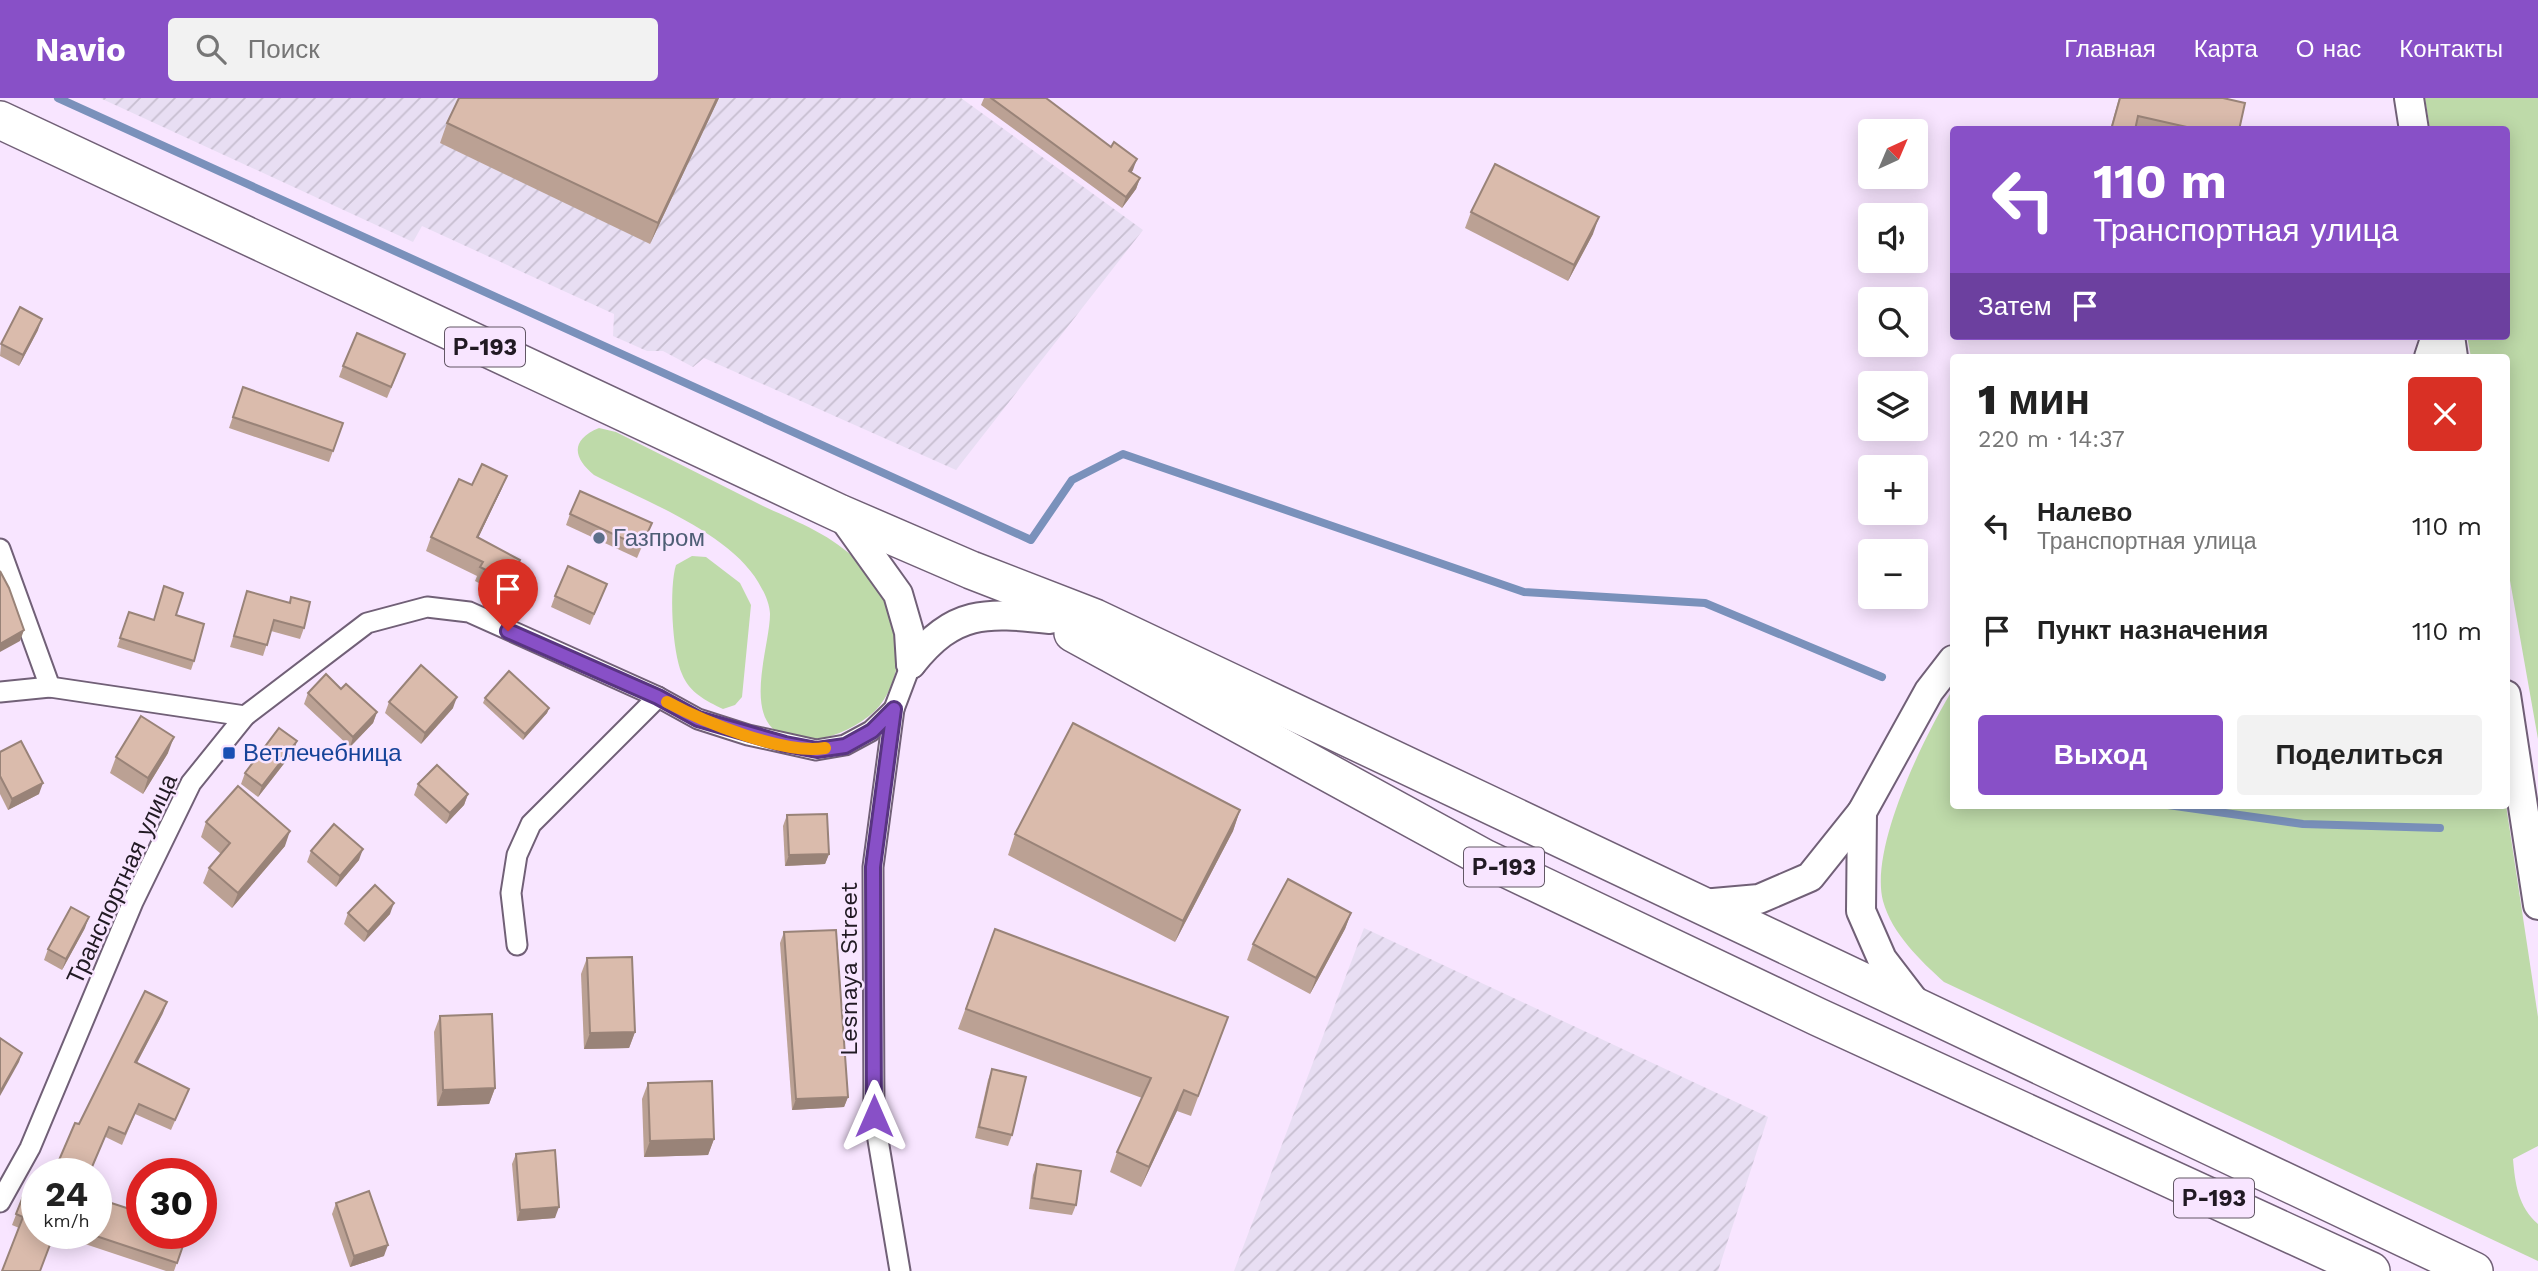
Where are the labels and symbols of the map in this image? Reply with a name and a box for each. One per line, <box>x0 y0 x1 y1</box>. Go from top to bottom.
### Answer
north arrow <box>1858 119 1928 189</box>
road number: Р-193 <box>445 328 525 366</box>
place label: Газпром <box>613 524 705 552</box>
marker: Газпром <box>591 530 607 546</box>
pin <box>478 559 538 631</box>
place label: Ветлечебница <box>243 739 402 767</box>
marker: Ветлечебница <box>221 745 237 761</box>
street label: Транспортная улица <box>61 769 183 989</box>
road number: Р-193 <box>1464 848 1544 887</box>
street label: Lesnaya Street <box>835 882 863 1056</box>
position arrow <box>837 1079 911 1153</box>
speed limit sign: 30 <box>126 1158 217 1249</box>
road number: Р-193 <box>2174 1178 2254 1218</box>

